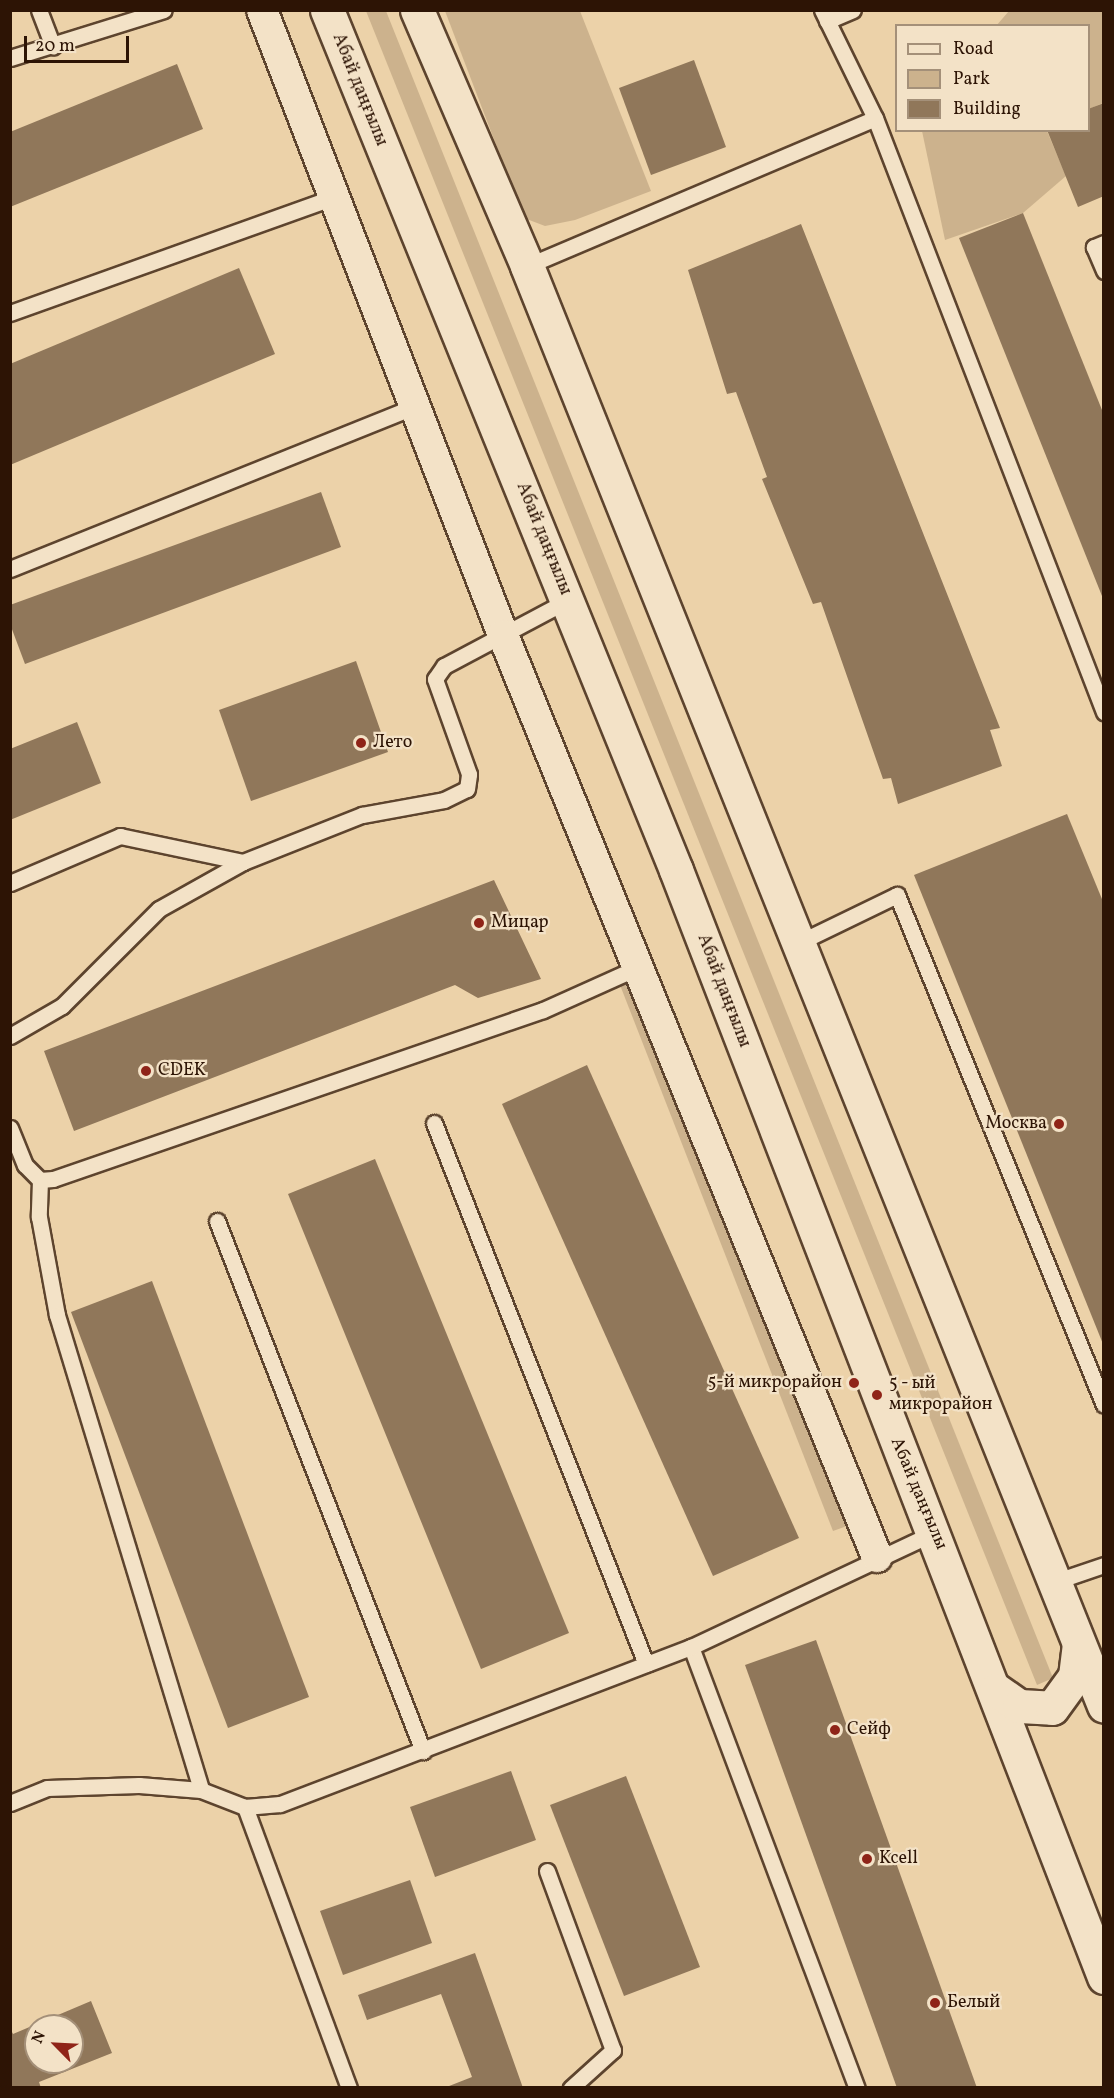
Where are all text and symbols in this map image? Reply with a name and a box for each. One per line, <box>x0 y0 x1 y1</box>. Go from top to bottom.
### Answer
scale bar <box>27 24 132 62</box>
legend <box>895 24 1090 132</box>
street label: Абай даңғылы <box>327 30 391 150</box>
text: 20 m <box>35 34 75 59</box>
text: Road <box>953 37 994 62</box>
text: Park <box>953 67 990 92</box>
text: Building <box>953 97 1021 122</box>
street label: Абай даңғылы <box>511 479 575 599</box>
place label: Лето <box>373 732 412 754</box>
marker: Лето <box>354 736 368 750</box>
place label: Мицар <box>491 912 549 934</box>
marker: Мицар <box>472 916 486 930</box>
street label: Абай даңғылы <box>691 931 755 1051</box>
place label: CDEK <box>158 1060 206 1082</box>
marker: CDEK <box>139 1064 153 1078</box>
place label: Москва <box>985 1113 1047 1135</box>
marker: Москва <box>1052 1117 1066 1131</box>
place label: 5-й микрорайон <box>708 1372 842 1394</box>
place label: 5 - ый микрорайон <box>889 1374 993 1416</box>
marker: 5-й микрорайон <box>847 1376 861 1390</box>
marker: 5 - ый микрорайон <box>870 1388 884 1402</box>
street label: Абай даңғылы <box>885 1435 951 1553</box>
place label: Сейф <box>847 1719 891 1741</box>
marker: Сейф <box>828 1723 842 1737</box>
place label: Kcell <box>879 1848 918 1870</box>
marker: Kcell <box>860 1852 874 1866</box>
place label: Белый <box>947 1992 1000 2014</box>
marker: Белый <box>928 1996 942 2010</box>
north arrow <box>24 2014 84 2074</box>
text: N <box>27 2028 52 2047</box>

